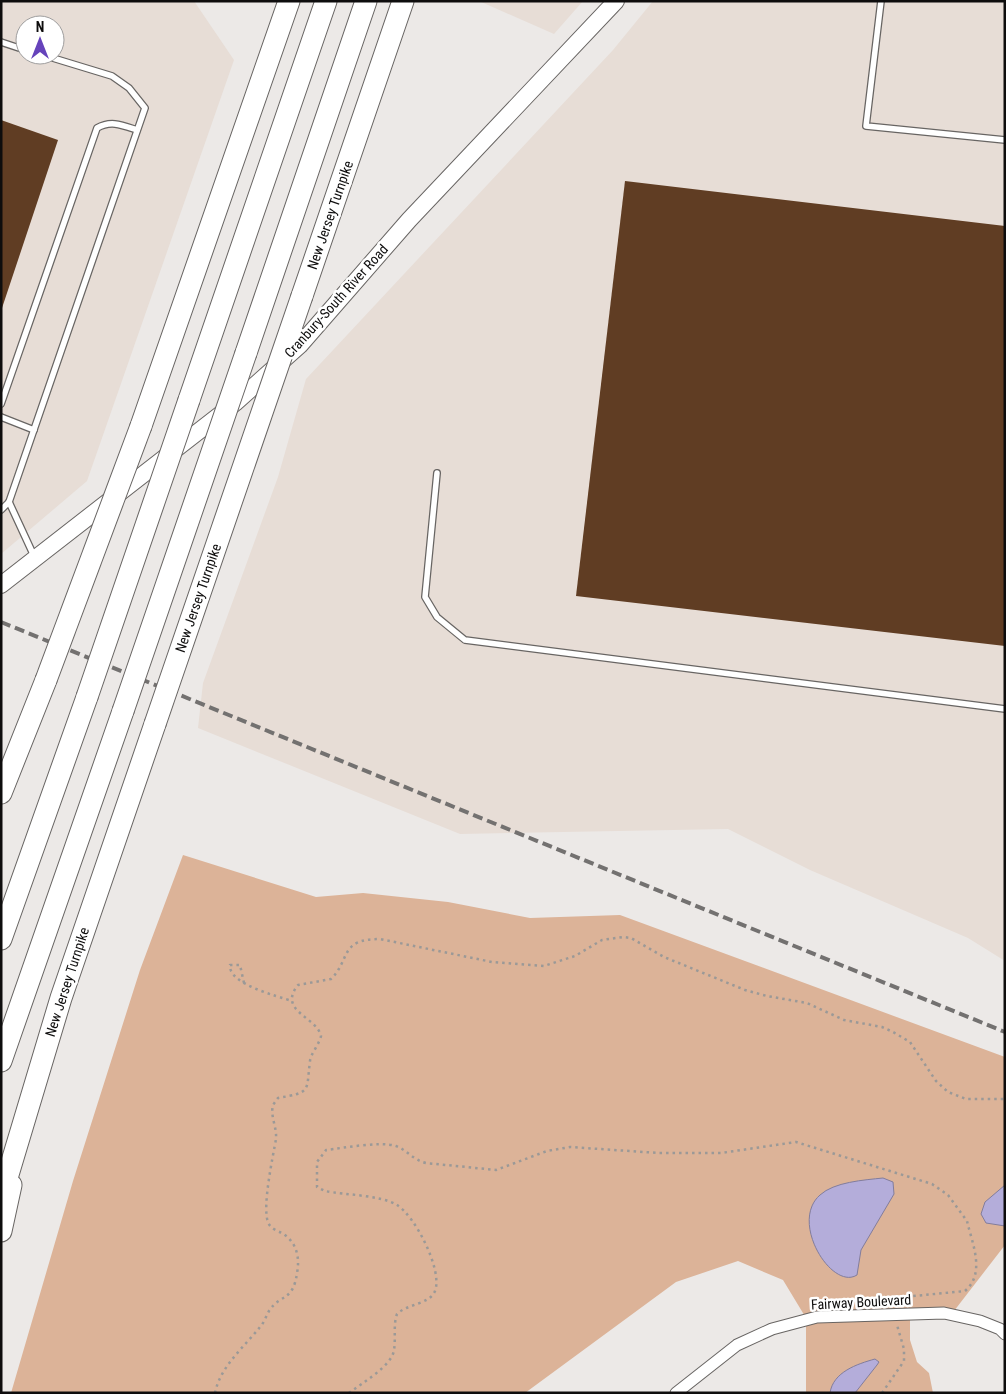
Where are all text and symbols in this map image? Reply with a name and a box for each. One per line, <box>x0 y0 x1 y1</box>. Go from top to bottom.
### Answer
north arrow <box>15 15 65 65</box>
text: N <box>36 19 44 35</box>
street label: New Jersey Turnpike <box>304 158 356 272</box>
street label: Cranbury-South River Road <box>281 241 391 361</box>
street label: New Jersey Turnpike <box>172 541 224 655</box>
street label: New Jersey Turnpike <box>42 925 92 1039</box>
street label: Fairway Boulevard <box>810 1291 912 1313</box>

